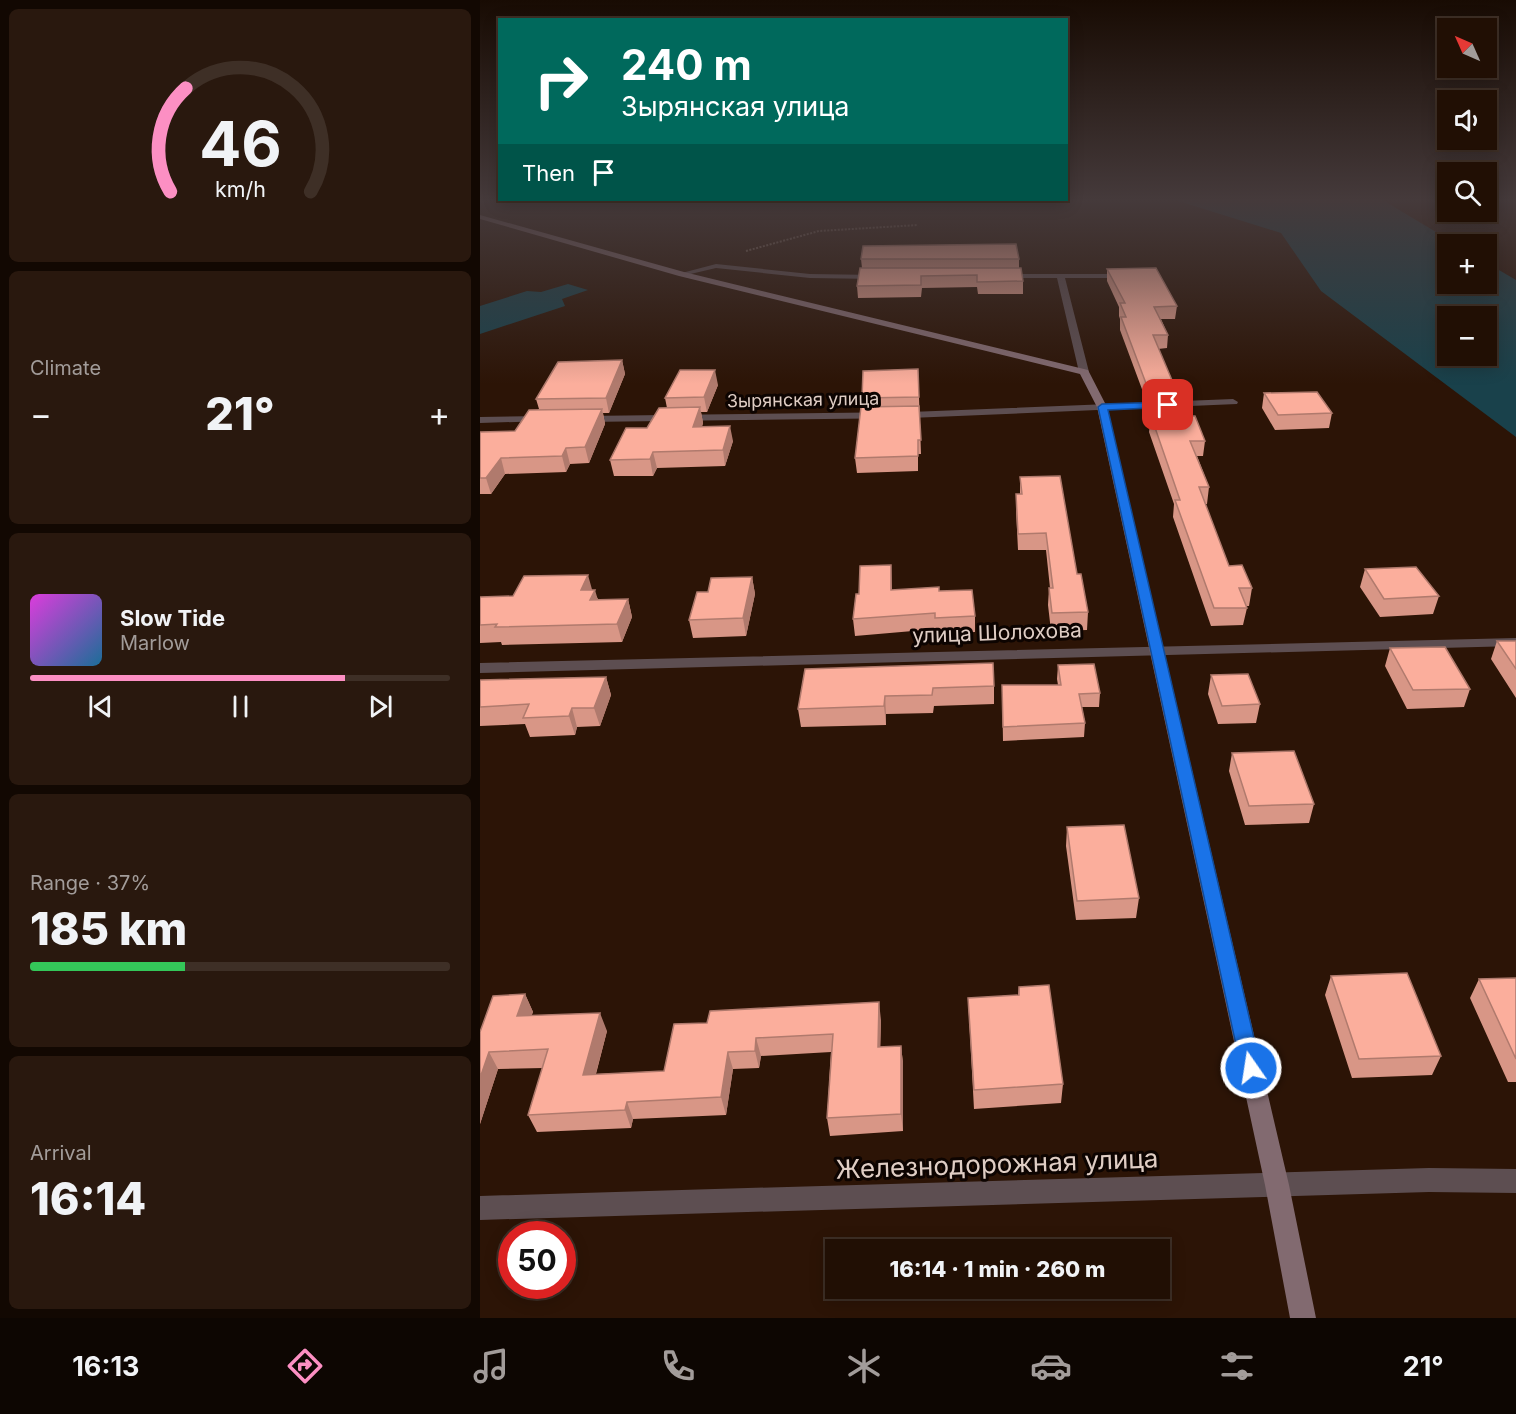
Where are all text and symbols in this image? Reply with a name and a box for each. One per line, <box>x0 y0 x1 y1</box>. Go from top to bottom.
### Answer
north arrow <box>1437 18 1497 78</box>
map controls <box>1437 18 1497 366</box>
text: 240 m <box>621 39 752 90</box>
icon: right <box>522 42 600 120</box>
text: Зырянская улица <box>621 90 850 123</box>
button: sound <box>1437 90 1497 150</box>
text: 46 <box>199 107 281 182</box>
icon: arrive <box>587 156 620 189</box>
text: Then <box>522 160 575 186</box>
button: search <box>1437 162 1497 222</box>
text: km/h <box>215 177 265 203</box>
button: + <box>1437 234 1497 294</box>
button: − <box>1437 306 1497 366</box>
text: Climate <box>30 356 101 380</box>
pin <box>1142 379 1193 430</box>
text: 21° <box>205 386 275 441</box>
street label: Зырянская улица <box>727 388 879 411</box>
icon: arrive <box>1151 388 1184 421</box>
text: − <box>30 394 52 434</box>
text: + <box>428 394 450 434</box>
text: Slow Tide <box>120 605 225 631</box>
street label: улица Шолохова <box>912 617 1082 648</box>
text: Marlow <box>120 631 190 655</box>
icon: previous <box>84 690 117 723</box>
icon: pause <box>224 690 257 723</box>
icon: next <box>364 690 397 723</box>
text: Range · 37% <box>30 871 150 895</box>
text: 185 km <box>30 901 187 956</box>
position arrow <box>1219 1036 1283 1100</box>
text: Arrival <box>30 1141 92 1165</box>
street label: Железнодорожная улица <box>835 1142 1159 1185</box>
text: 16:14 <box>30 1171 146 1226</box>
speed limit sign: 50 <box>498 1221 576 1299</box>
text: 16:14 · 1 min · 260 m <box>890 1256 1105 1282</box>
icon: directions <box>284 1345 326 1387</box>
icon: music <box>470 1345 512 1387</box>
icon: phone <box>657 1345 699 1387</box>
icon: climate <box>843 1345 885 1387</box>
icon: car <box>1030 1345 1072 1387</box>
icon: filters <box>1216 1345 1258 1387</box>
text: 16:13 <box>72 1350 139 1383</box>
text: 21° <box>1403 1350 1444 1383</box>

